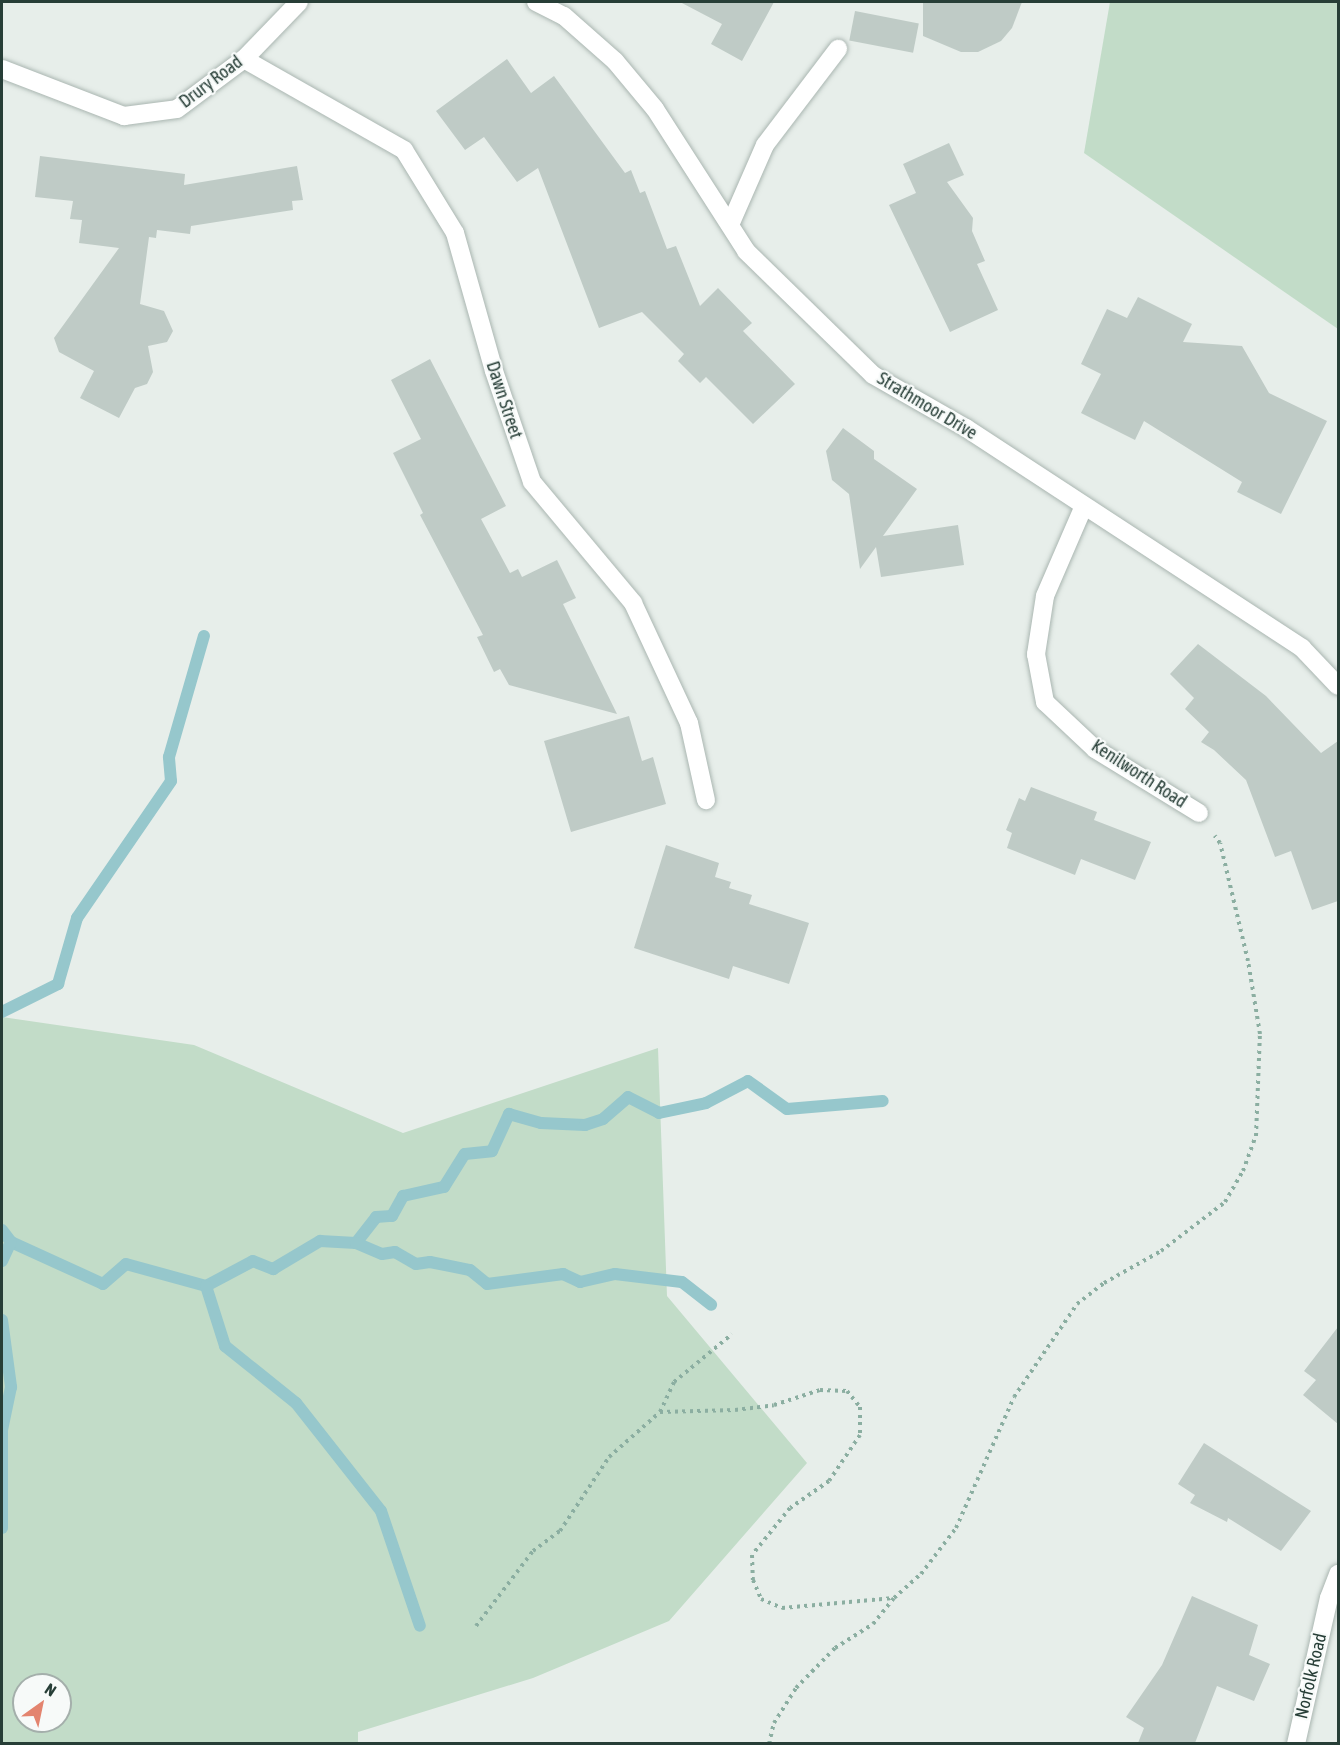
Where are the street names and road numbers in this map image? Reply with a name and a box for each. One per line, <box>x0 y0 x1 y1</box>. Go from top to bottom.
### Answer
street label: Drury Road <box>175 51 247 113</box>
street label: Dawn Street <box>481 359 527 441</box>
street label: Strathmoor Drive <box>873 368 981 444</box>
street label: Kenilworth Road <box>1087 735 1191 813</box>
street label: Norfolk Road <box>1291 1631 1331 1721</box>

